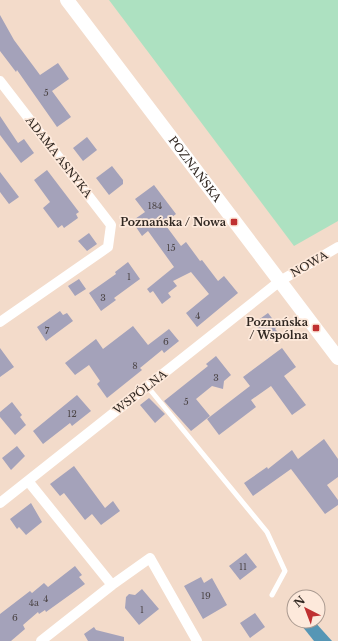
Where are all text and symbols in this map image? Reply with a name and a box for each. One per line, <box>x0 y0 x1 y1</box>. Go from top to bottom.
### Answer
house number: 5 <box>43 87 49 98</box>
street label: ADAMA ASNYKA <box>22 113 96 201</box>
street label: POZNAŃSKA <box>166 133 225 205</box>
house number: 184 <box>148 200 162 211</box>
place label: Poznańska / Nowa <box>120 215 227 229</box>
marker: Poznańska / Nowa <box>229 217 239 227</box>
house number: 15 <box>166 242 176 253</box>
street label: NOWA <box>288 248 330 280</box>
house number: 1 <box>127 271 131 282</box>
house number: 3 <box>100 292 106 303</box>
house number: 4 <box>195 310 201 321</box>
place label: Poznańska / Wspólna <box>246 315 309 342</box>
marker: Poznańska / Wspólna <box>311 323 321 333</box>
house number: 7 <box>45 325 50 336</box>
house number: 6 <box>163 336 169 347</box>
house number: 8 <box>132 360 138 371</box>
street label: WSPÓLNA <box>110 366 170 418</box>
house number: 3 <box>213 372 219 383</box>
house number: 5 <box>183 396 189 407</box>
house number: 12 <box>67 408 77 419</box>
house number: 11 <box>239 561 247 572</box>
north arrow <box>286 589 326 629</box>
house number: 19 <box>201 590 211 601</box>
text: N <box>291 592 308 610</box>
house number: 4 <box>43 593 49 604</box>
house number: 4a <box>29 597 39 608</box>
house number: 1 <box>140 604 144 615</box>
house number: 6 <box>12 612 18 623</box>

